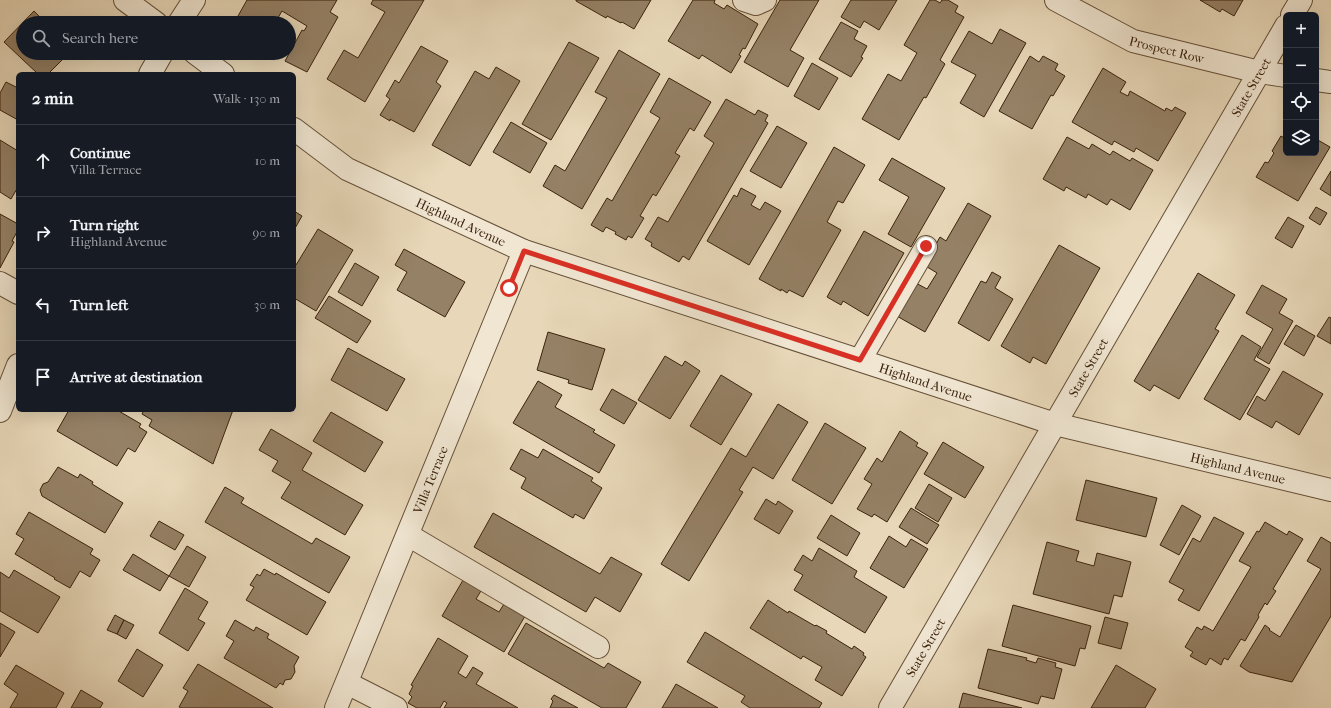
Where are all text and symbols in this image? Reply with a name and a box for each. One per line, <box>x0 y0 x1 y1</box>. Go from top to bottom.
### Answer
map controls <box>1283 12 1319 156</box>
button: + <box>1283 12 1319 48</box>
search box <box>16 16 296 60</box>
icon: search <box>30 27 52 49</box>
text: Search here <box>62 29 138 47</box>
street label: Prospect Row <box>1128 33 1206 66</box>
button: − <box>1283 48 1319 84</box>
street label: State Street <box>1228 55 1274 119</box>
button: locate <box>1283 84 1319 120</box>
text: 2 min <box>32 88 73 108</box>
text: Walk · 130 m <box>213 91 280 106</box>
button: layers <box>1283 120 1319 156</box>
text: Continue <box>70 144 130 162</box>
icon: ahead <box>32 150 54 172</box>
text: 10 m <box>255 153 280 168</box>
text: Villa Terrace <box>70 162 142 177</box>
street label: Highland Avenue <box>414 195 509 249</box>
text: Turn right <box>70 216 139 234</box>
icon: right <box>32 222 54 244</box>
text: 90 m <box>252 225 280 240</box>
text: Highland Avenue <box>70 234 167 249</box>
route end <box>917 237 935 255</box>
route start <box>500 279 518 297</box>
icon: left <box>32 294 54 316</box>
text: Turn left <box>70 296 128 314</box>
text: 30 m <box>254 297 280 312</box>
street label: State Street <box>1065 335 1111 399</box>
street label: Highland Avenue <box>877 360 975 404</box>
icon: arrive <box>32 366 54 388</box>
text: Arrive at destination <box>70 368 202 386</box>
street label: Villa Terrace <box>409 443 451 517</box>
street label: Highland Avenue <box>1189 449 1288 486</box>
street label: State Street <box>902 615 948 680</box>

